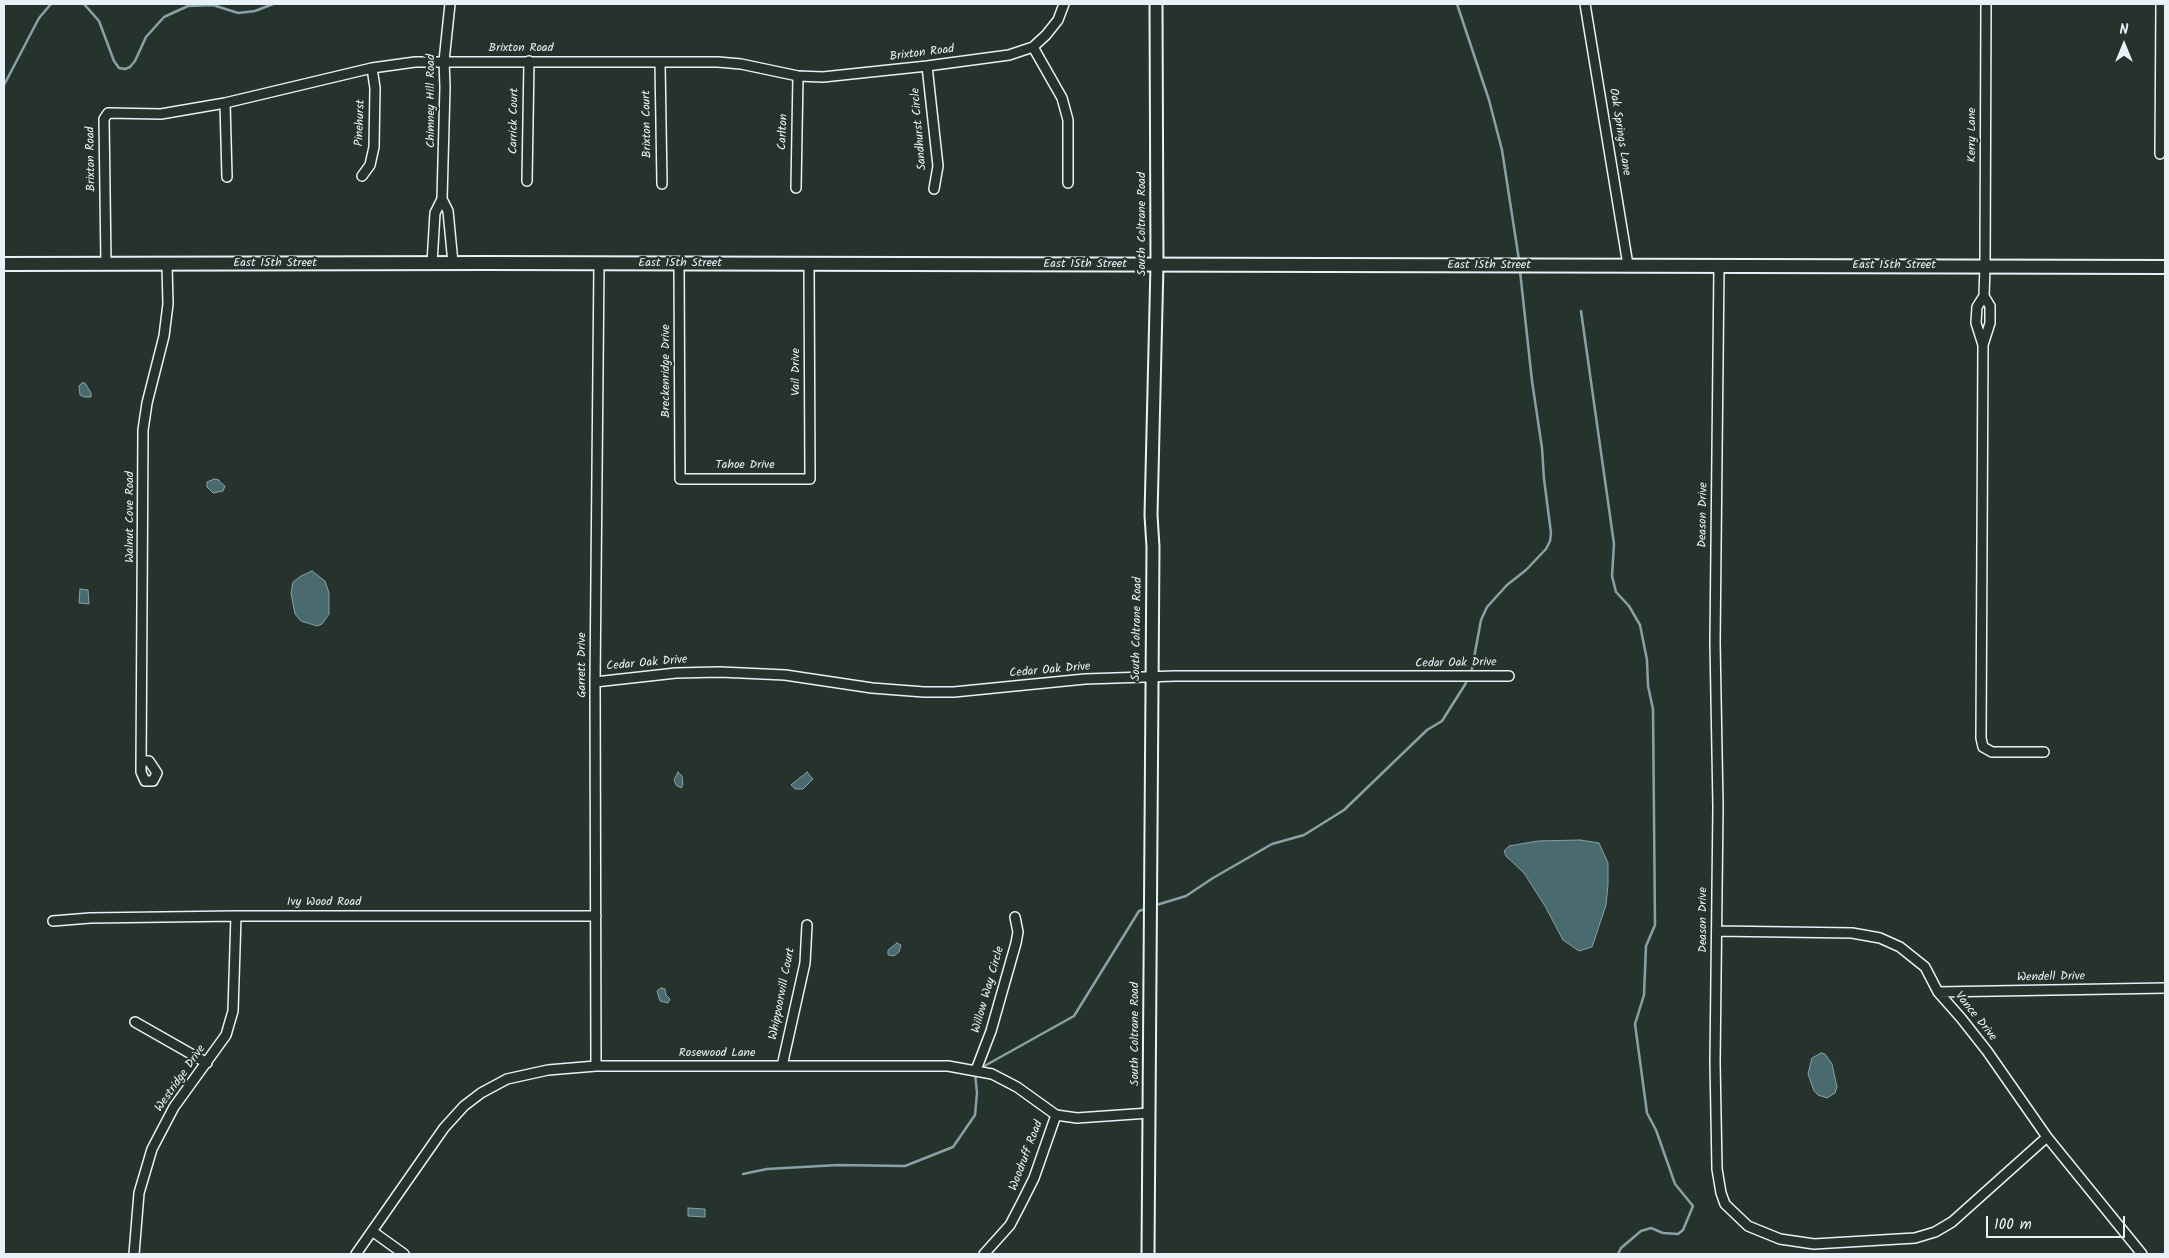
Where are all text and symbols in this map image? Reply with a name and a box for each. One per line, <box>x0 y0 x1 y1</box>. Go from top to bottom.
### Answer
text: N <box>2120 19 2128 41</box>
north arrow <box>2099 20 2149 70</box>
street label: Brixton Road <box>489 42 553 56</box>
street label: Brixton Road <box>889 43 955 65</box>
street label: Chimney Hill Road <box>425 54 439 148</box>
street label: Sandhurst Circle <box>909 87 931 171</box>
street label: Oak Springs Lane <box>1605 87 1633 177</box>
street label: Carrick Court <box>507 88 523 154</box>
street label: Brixton Court <box>640 90 656 158</box>
street label: Pinehurst <box>353 99 369 147</box>
street label: Kerry Lane <box>1966 108 1980 162</box>
street label: Carlton <box>776 114 792 150</box>
street label: Brixton Road <box>84 126 100 192</box>
street label: South Coltrane Road <box>1136 172 1150 276</box>
street label: East 15th Street <box>233 257 317 271</box>
street label: East 15th Street <box>638 257 722 271</box>
street label: East 15th Street <box>1043 258 1127 272</box>
street label: East 15th Street <box>1447 259 1531 273</box>
street label: East 15th Street <box>1852 259 1936 273</box>
street label: Breckenridge Drive <box>660 324 674 418</box>
street label: Vail Drive <box>790 348 804 396</box>
street label: Tahoe Drive <box>715 459 775 473</box>
street label: Walnut Cove Road <box>124 471 138 563</box>
street label: Deason Drive <box>1696 482 1712 548</box>
street label: South Coltrane Road <box>1130 577 1146 681</box>
street label: Garrett Drive <box>576 632 590 698</box>
street label: Cedar Oak Drive <box>606 653 688 675</box>
street label: Cedar Oak Drive <box>1415 656 1497 672</box>
street label: Cedar Oak Drive <box>1009 660 1091 682</box>
street label: Deason Drive <box>1697 887 1711 953</box>
street label: Ivy Wood Road <box>287 896 361 910</box>
street label: Willow Way Circle <box>970 945 1008 1035</box>
street label: Whippoorwill Court <box>767 947 799 1041</box>
street label: Wendell Drive <box>2017 970 2085 986</box>
street label: South Coltrane Road <box>1129 982 1143 1086</box>
street label: Vance Drive <box>1951 990 1999 1044</box>
street label: Westridge Drive <box>153 1043 209 1115</box>
street label: Rosewood Lane <box>679 1047 755 1061</box>
street label: Woodruff Road <box>1007 1119 1047 1193</box>
scale bar <box>1989 1206 2128 1238</box>
text: 100 m <box>1994 1213 2032 1237</box>

